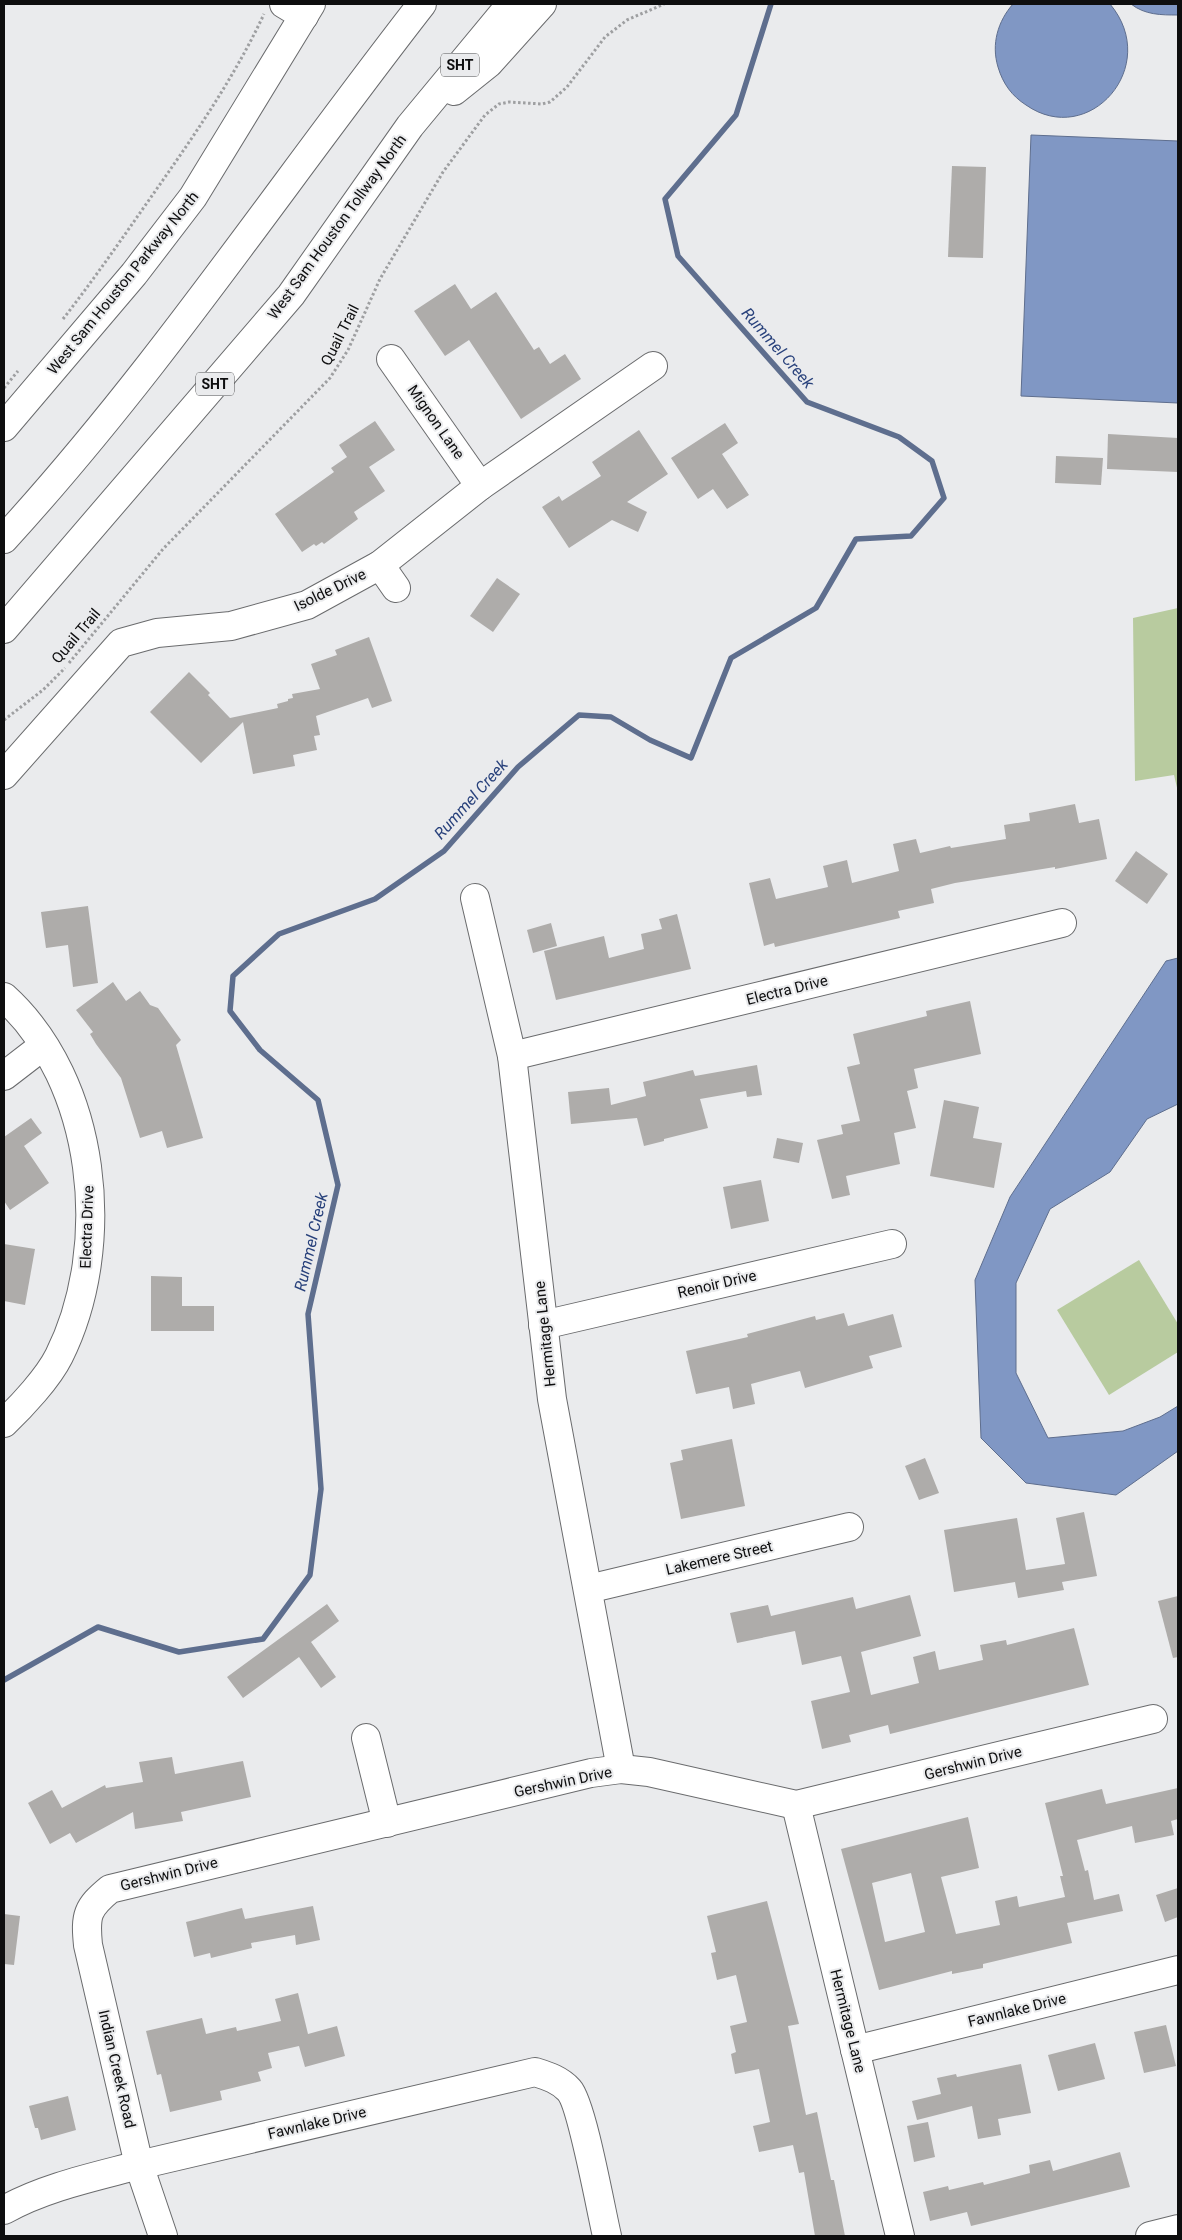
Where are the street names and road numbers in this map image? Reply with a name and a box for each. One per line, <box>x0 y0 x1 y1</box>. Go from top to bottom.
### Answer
road number: SHT <box>441 54 479 76</box>
street label: West Sam Houston Tollway North <box>264 131 410 323</box>
street label: West Sam Houston Parkway North <box>44 188 202 378</box>
street label: Quail Trail <box>317 301 363 369</box>
road number: SHT <box>196 372 234 396</box>
street label: Mignon Lane <box>404 381 468 463</box>
street label: Isolde Drive <box>291 565 369 615</box>
street label: Quail Trail <box>48 605 104 667</box>
street label: Electra Drive <box>744 971 830 1009</box>
street label: Electra Drive <box>77 1185 97 1269</box>
street label: Renoir Drive <box>676 1266 758 1302</box>
street label: Hermitage Lane <box>530 1280 560 1388</box>
street label: Lakemere Street <box>664 1537 774 1579</box>
street label: Gershwin Drive <box>922 1742 1024 1784</box>
street label: Gershwin Drive <box>512 1763 614 1801</box>
street label: Gershwin Drive <box>118 1853 220 1895</box>
street label: Hermitage Lane <box>826 1967 870 2075</box>
street label: Fawnlake Drive <box>966 1989 1068 2031</box>
street label: Indian Creek Road <box>95 2008 139 2130</box>
street label: Fawnlake Drive <box>266 2103 368 2143</box>

